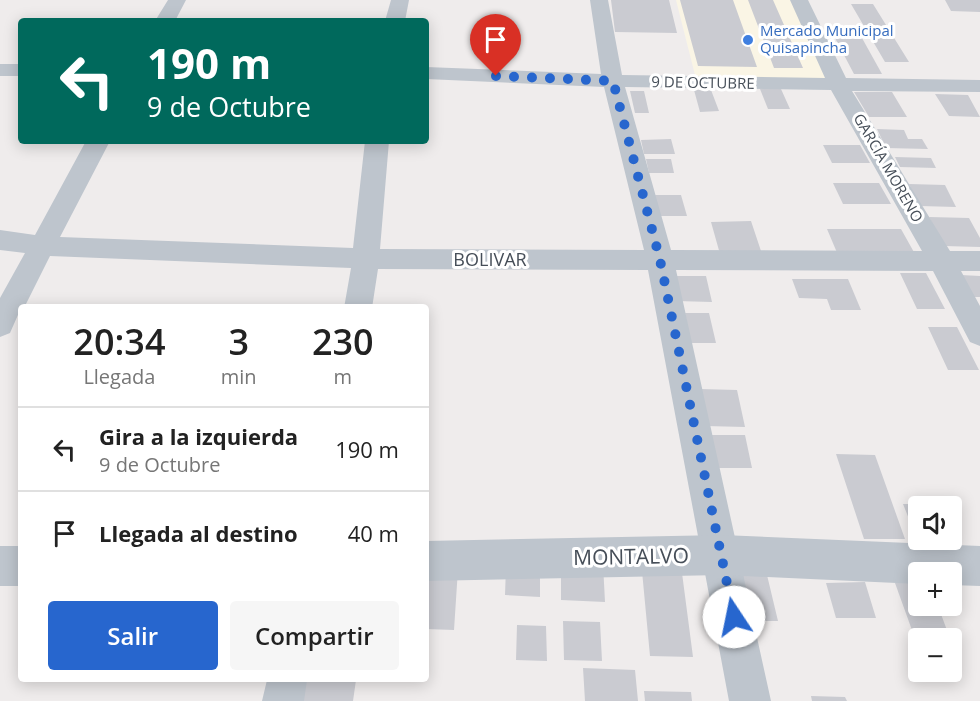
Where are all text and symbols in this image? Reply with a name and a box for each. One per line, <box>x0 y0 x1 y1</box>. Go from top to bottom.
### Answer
pin <box>470 14 521 76</box>
place label: Mercado Municipal Quisapincha <box>760 20 894 57</box>
icon: arrive <box>479 23 512 56</box>
marker: Mercado Municipal Quisapincha <box>741 33 755 47</box>
text: 190 m <box>147 34 271 91</box>
icon: left <box>48 42 126 120</box>
street label: 9 DE OCTUBRE <box>651 71 755 93</box>
text: 9 de Octubre <box>147 88 311 125</box>
street label: GARCÍA MORENO <box>850 110 928 225</box>
street label: BOLIVAR <box>453 247 527 271</box>
text: 20:34 <box>73 317 166 366</box>
text: 3 <box>228 317 249 366</box>
text: 230 <box>312 317 374 366</box>
text: Llegada <box>83 363 155 390</box>
text: min <box>221 363 257 390</box>
text: m <box>334 363 352 390</box>
text: Gira a la izquierda <box>99 421 298 451</box>
icon: left <box>48 433 81 466</box>
text: 190 m <box>335 434 399 464</box>
text: 9 de Octubre <box>99 451 220 478</box>
map controls <box>908 496 962 682</box>
button: sound <box>908 496 962 550</box>
icon: arrive <box>48 517 81 550</box>
text: Llegada al destino <box>99 518 298 548</box>
text: 40 m <box>348 518 399 548</box>
street label: MONTALVO <box>573 541 689 571</box>
button: + <box>908 562 962 616</box>
position arrow <box>702 585 766 649</box>
button: Salir <box>48 601 218 670</box>
button: Compartir <box>230 601 399 670</box>
button: − <box>908 628 962 682</box>

